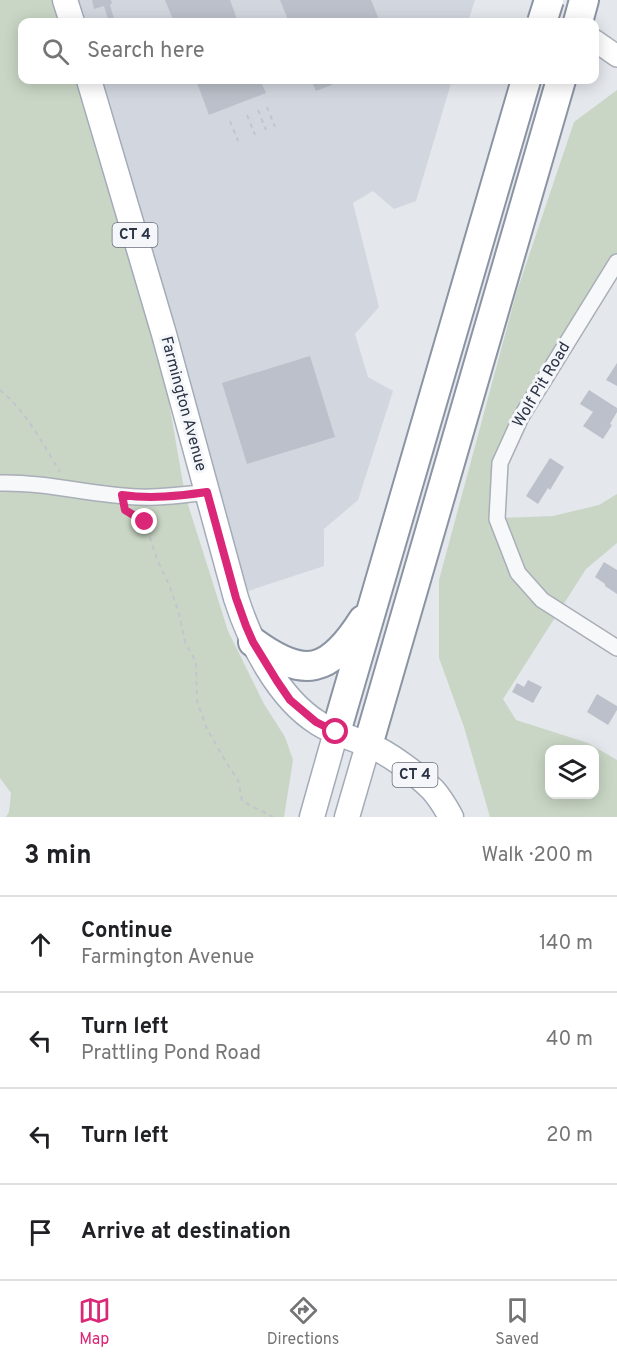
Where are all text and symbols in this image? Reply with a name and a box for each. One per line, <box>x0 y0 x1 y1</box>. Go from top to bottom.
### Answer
search box <box>18 18 599 84</box>
icon: search <box>39 35 72 68</box>
text: Search here <box>87 38 205 65</box>
road number: CT 4 <box>112 223 158 247</box>
street label: Farmington Avenue <box>155 334 211 474</box>
street label: Wolf Pit Road <box>509 339 575 431</box>
route end <box>131 508 157 534</box>
route start <box>322 718 348 744</box>
map controls <box>545 745 599 799</box>
button: layers <box>545 745 599 799</box>
road number: CT 4 <box>392 763 438 787</box>
text: 3 min <box>24 840 92 873</box>
text: Walk · 200 m <box>482 843 593 869</box>
text: Continue <box>81 918 172 945</box>
icon: ahead <box>24 928 57 961</box>
text: 140 m <box>539 931 593 957</box>
text: Farmington Avenue <box>81 945 254 971</box>
text: Turn left <box>81 1014 169 1041</box>
icon: left <box>24 1024 57 1057</box>
text: 40 m <box>546 1027 593 1053</box>
text: Prattling Pond Road <box>81 1041 261 1067</box>
icon: left <box>24 1120 57 1153</box>
text: Turn left <box>81 1123 169 1150</box>
text: 20 m <box>546 1123 593 1149</box>
icon: arrive <box>24 1216 57 1249</box>
text: Arrive at destination <box>81 1219 291 1246</box>
tab: Map <box>78 1294 111 1350</box>
tab: Directions <box>267 1294 339 1350</box>
tab: Saved <box>495 1294 539 1350</box>

